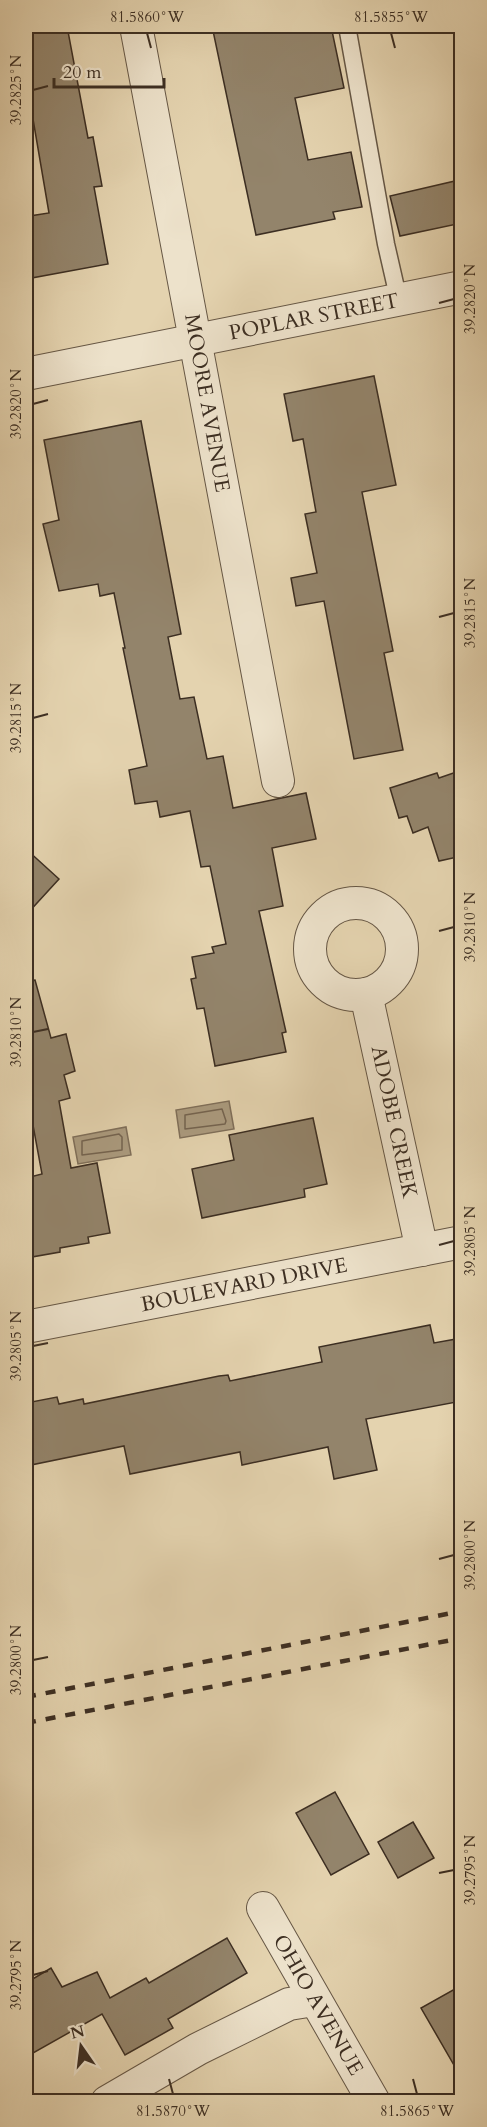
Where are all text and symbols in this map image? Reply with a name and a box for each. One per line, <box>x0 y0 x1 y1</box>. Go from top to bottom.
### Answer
text: 81.5860°W <box>110 7 185 27</box>
text: 81.5855°W <box>354 7 429 27</box>
scale bar <box>54 51 164 89</box>
text: 39.2825°N <box>6 55 26 125</box>
text: 20 m <box>63 60 102 85</box>
text: 39.2820°N <box>460 264 480 334</box>
street label: POPLAR STREET <box>227 286 401 348</box>
street label: MOORE AVENUE <box>177 312 237 494</box>
text: 39.2820°N <box>6 369 26 439</box>
text: 39.2815°N <box>460 578 480 648</box>
text: 39.2815°N <box>6 683 26 753</box>
text: 39.2810°N <box>460 892 480 962</box>
text: 39.2810°N <box>6 997 26 1067</box>
street label: ADOBE CREEK <box>364 1043 424 1201</box>
text: 39.2805°N <box>460 1206 480 1276</box>
street label: BOULEVARD DRIVE <box>138 1251 350 1319</box>
text: 39.2805°N <box>6 1311 26 1381</box>
text: 39.2800°N <box>460 1520 480 1590</box>
text: 39.2800°N <box>6 1625 26 1695</box>
text: 39.2795°N <box>460 1835 480 1905</box>
street label: OHIO AVENUE <box>266 1929 370 2081</box>
text: 39.2795°N <box>6 1940 26 2010</box>
north arrow <box>51 2016 111 2076</box>
text: N <box>68 2020 87 2045</box>
text: 81.5870°W <box>136 2101 211 2121</box>
text: 81.5865°W <box>380 2101 455 2121</box>

